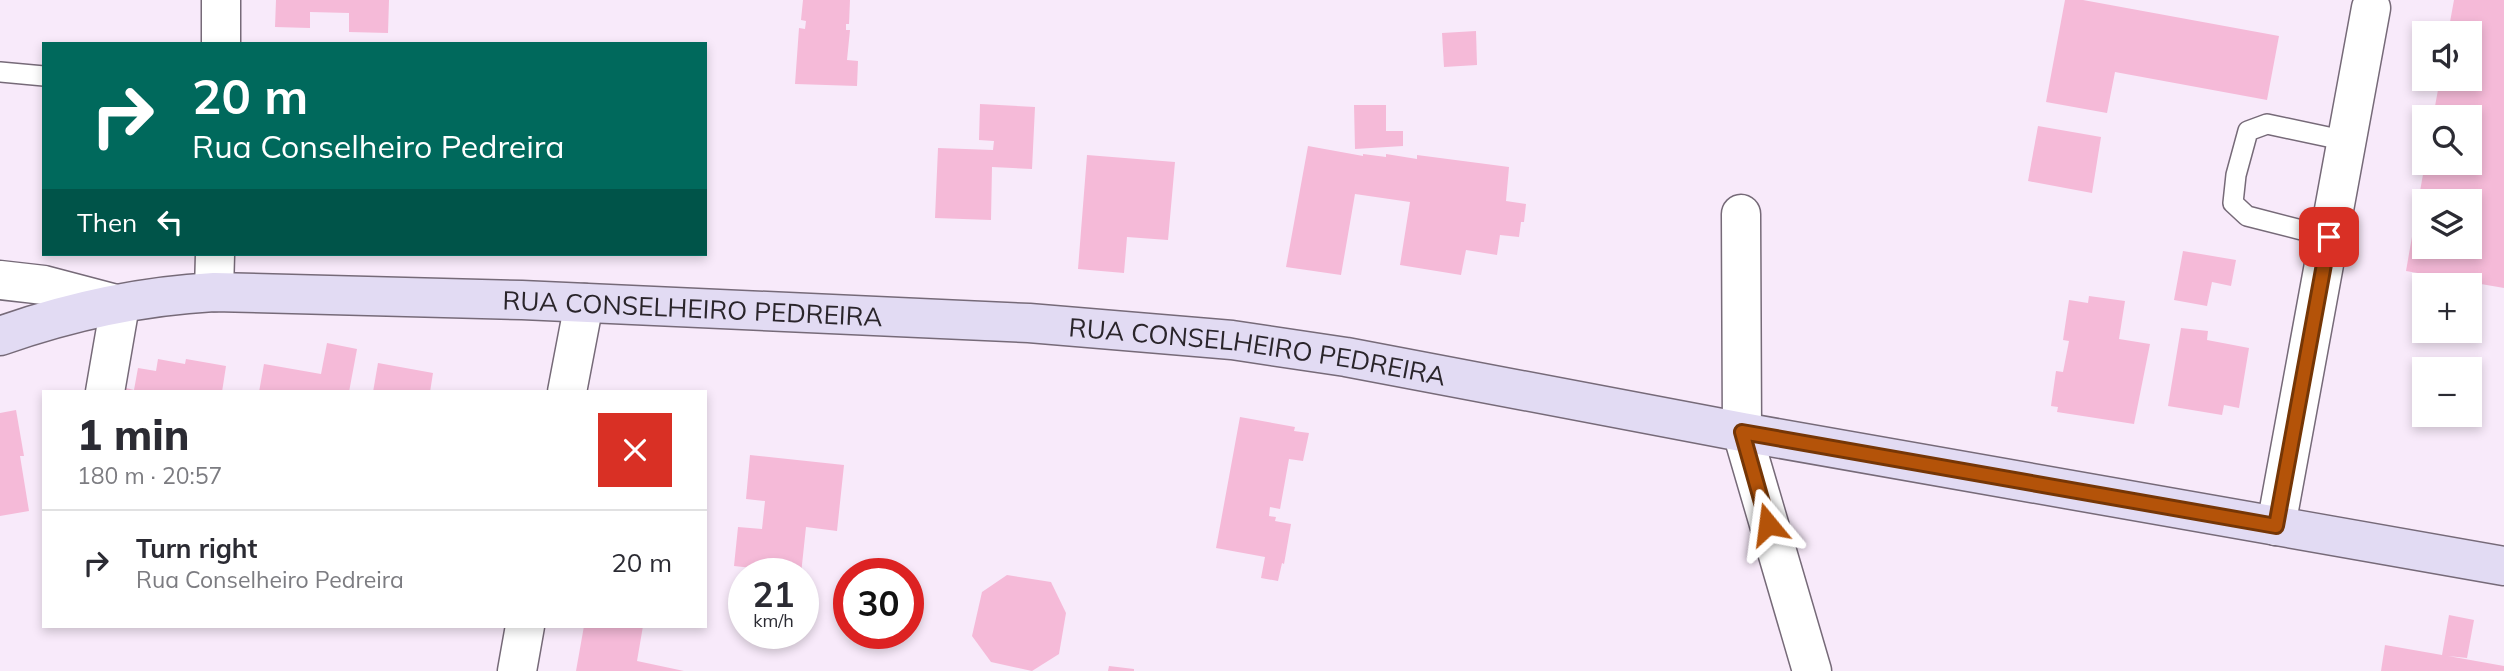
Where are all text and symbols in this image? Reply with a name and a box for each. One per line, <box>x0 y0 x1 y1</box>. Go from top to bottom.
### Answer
map controls <box>2412 21 2482 427</box>
button: sound <box>2412 21 2482 91</box>
text: 20 m <box>192 65 308 126</box>
icon: right <box>77 70 168 161</box>
button: search <box>2412 105 2482 175</box>
text: Rua Conselheiro Pedreira <box>192 126 564 166</box>
button: layers <box>2412 189 2482 259</box>
icon: left <box>151 203 189 241</box>
text: Then <box>77 206 137 239</box>
pin <box>2299 207 2359 267</box>
icon: arrive <box>2310 218 2348 256</box>
button: + <box>2412 273 2482 343</box>
street label: RUA CONSELHEIRO PEDREIRA <box>502 283 883 333</box>
street label: RUA CONSELHEIRO PEDREIRA <box>1067 310 1449 392</box>
button: − <box>2412 357 2482 427</box>
text: 1 min <box>77 408 190 461</box>
button: close <box>598 413 672 487</box>
text: 180 m · 20:57 <box>77 461 222 490</box>
position arrow <box>1731 487 1805 561</box>
text: Turn right <box>136 532 257 565</box>
icon: right <box>77 544 115 582</box>
text: 20 m <box>611 546 672 579</box>
speed limit sign: 30 <box>833 558 924 649</box>
text: Rua Conselheiro Pedreira <box>136 565 404 594</box>
text: 21 <box>752 572 795 616</box>
text: km/h <box>753 609 794 632</box>

